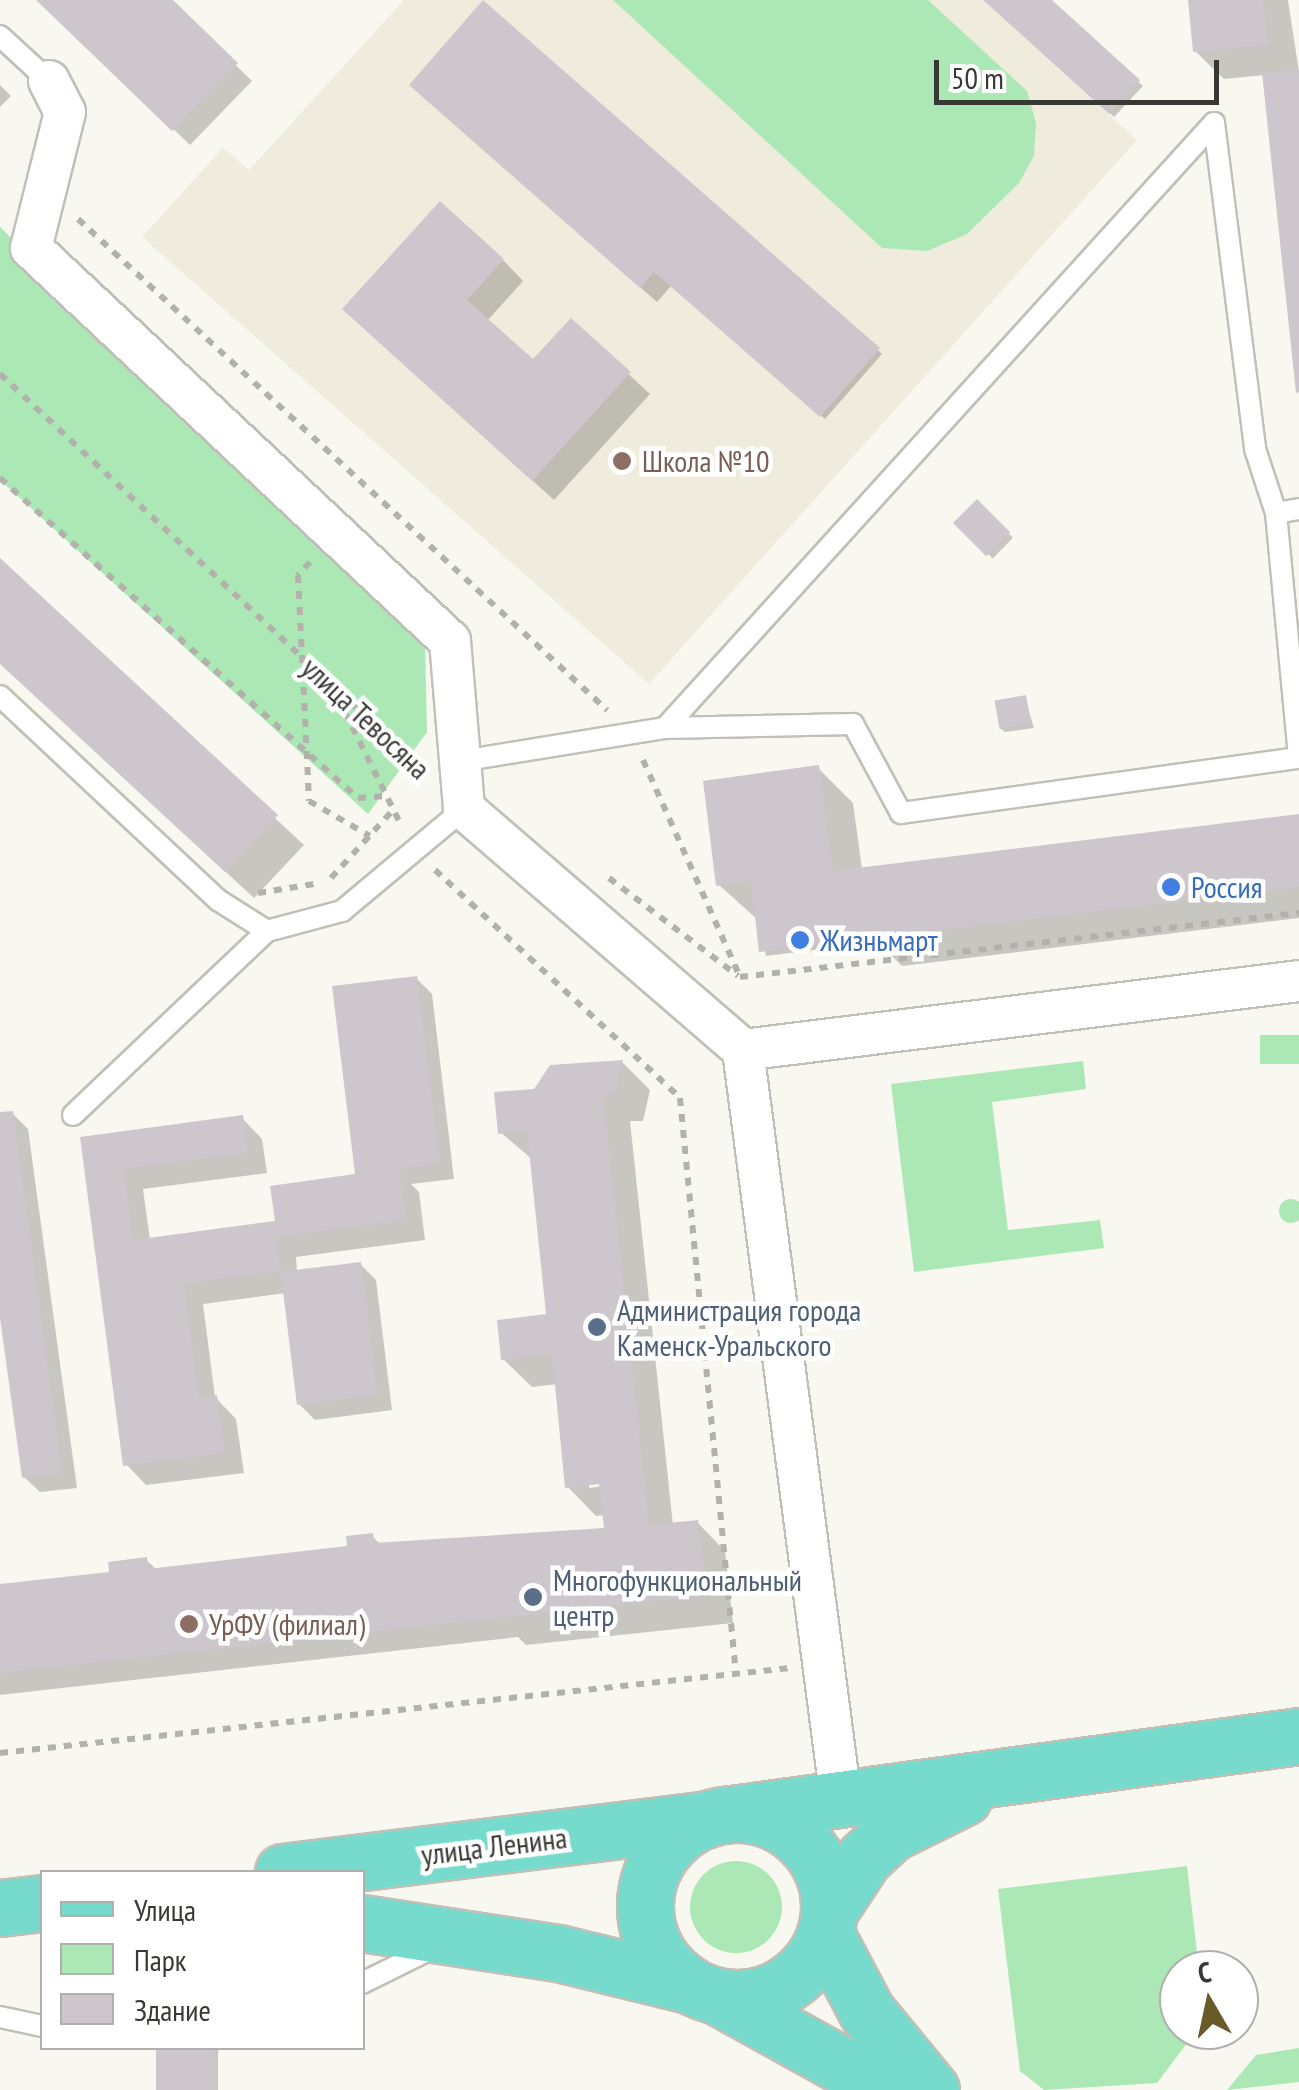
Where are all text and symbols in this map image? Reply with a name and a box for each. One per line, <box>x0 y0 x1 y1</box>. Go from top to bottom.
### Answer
scale bar <box>939 40 1224 102</box>
text: 50 m <box>951 58 1004 97</box>
place label: Школа №10 <box>642 443 770 479</box>
marker: Школа №10 <box>611 450 633 472</box>
street label: улица Тевосяна <box>294 649 438 787</box>
place label: Россия <box>1191 869 1262 905</box>
marker: Россия <box>1160 876 1182 898</box>
place label: Жизньмарт <box>820 922 938 958</box>
marker: Жизньмарт <box>789 929 811 951</box>
place label: Администрация города Каменск-Уральского <box>617 1292 861 1362</box>
marker: Администрация города Каменск-Уральского <box>586 1316 608 1338</box>
place label: Многофункциональный центр <box>553 1562 802 1632</box>
marker: Многофункциональный центр <box>522 1586 544 1608</box>
place label: УрФУ (филиал) <box>209 1606 366 1642</box>
marker: УрФУ (филиал) <box>178 1613 200 1635</box>
street label: улица Ленина <box>419 1819 569 1873</box>
legend <box>40 1870 365 2050</box>
text: Улица <box>134 1890 196 1929</box>
text: Парк <box>134 1940 186 1979</box>
north arrow <box>1159 1950 1259 2050</box>
text: С <box>1195 1953 1214 1991</box>
text: Здание <box>134 1990 211 2029</box>

